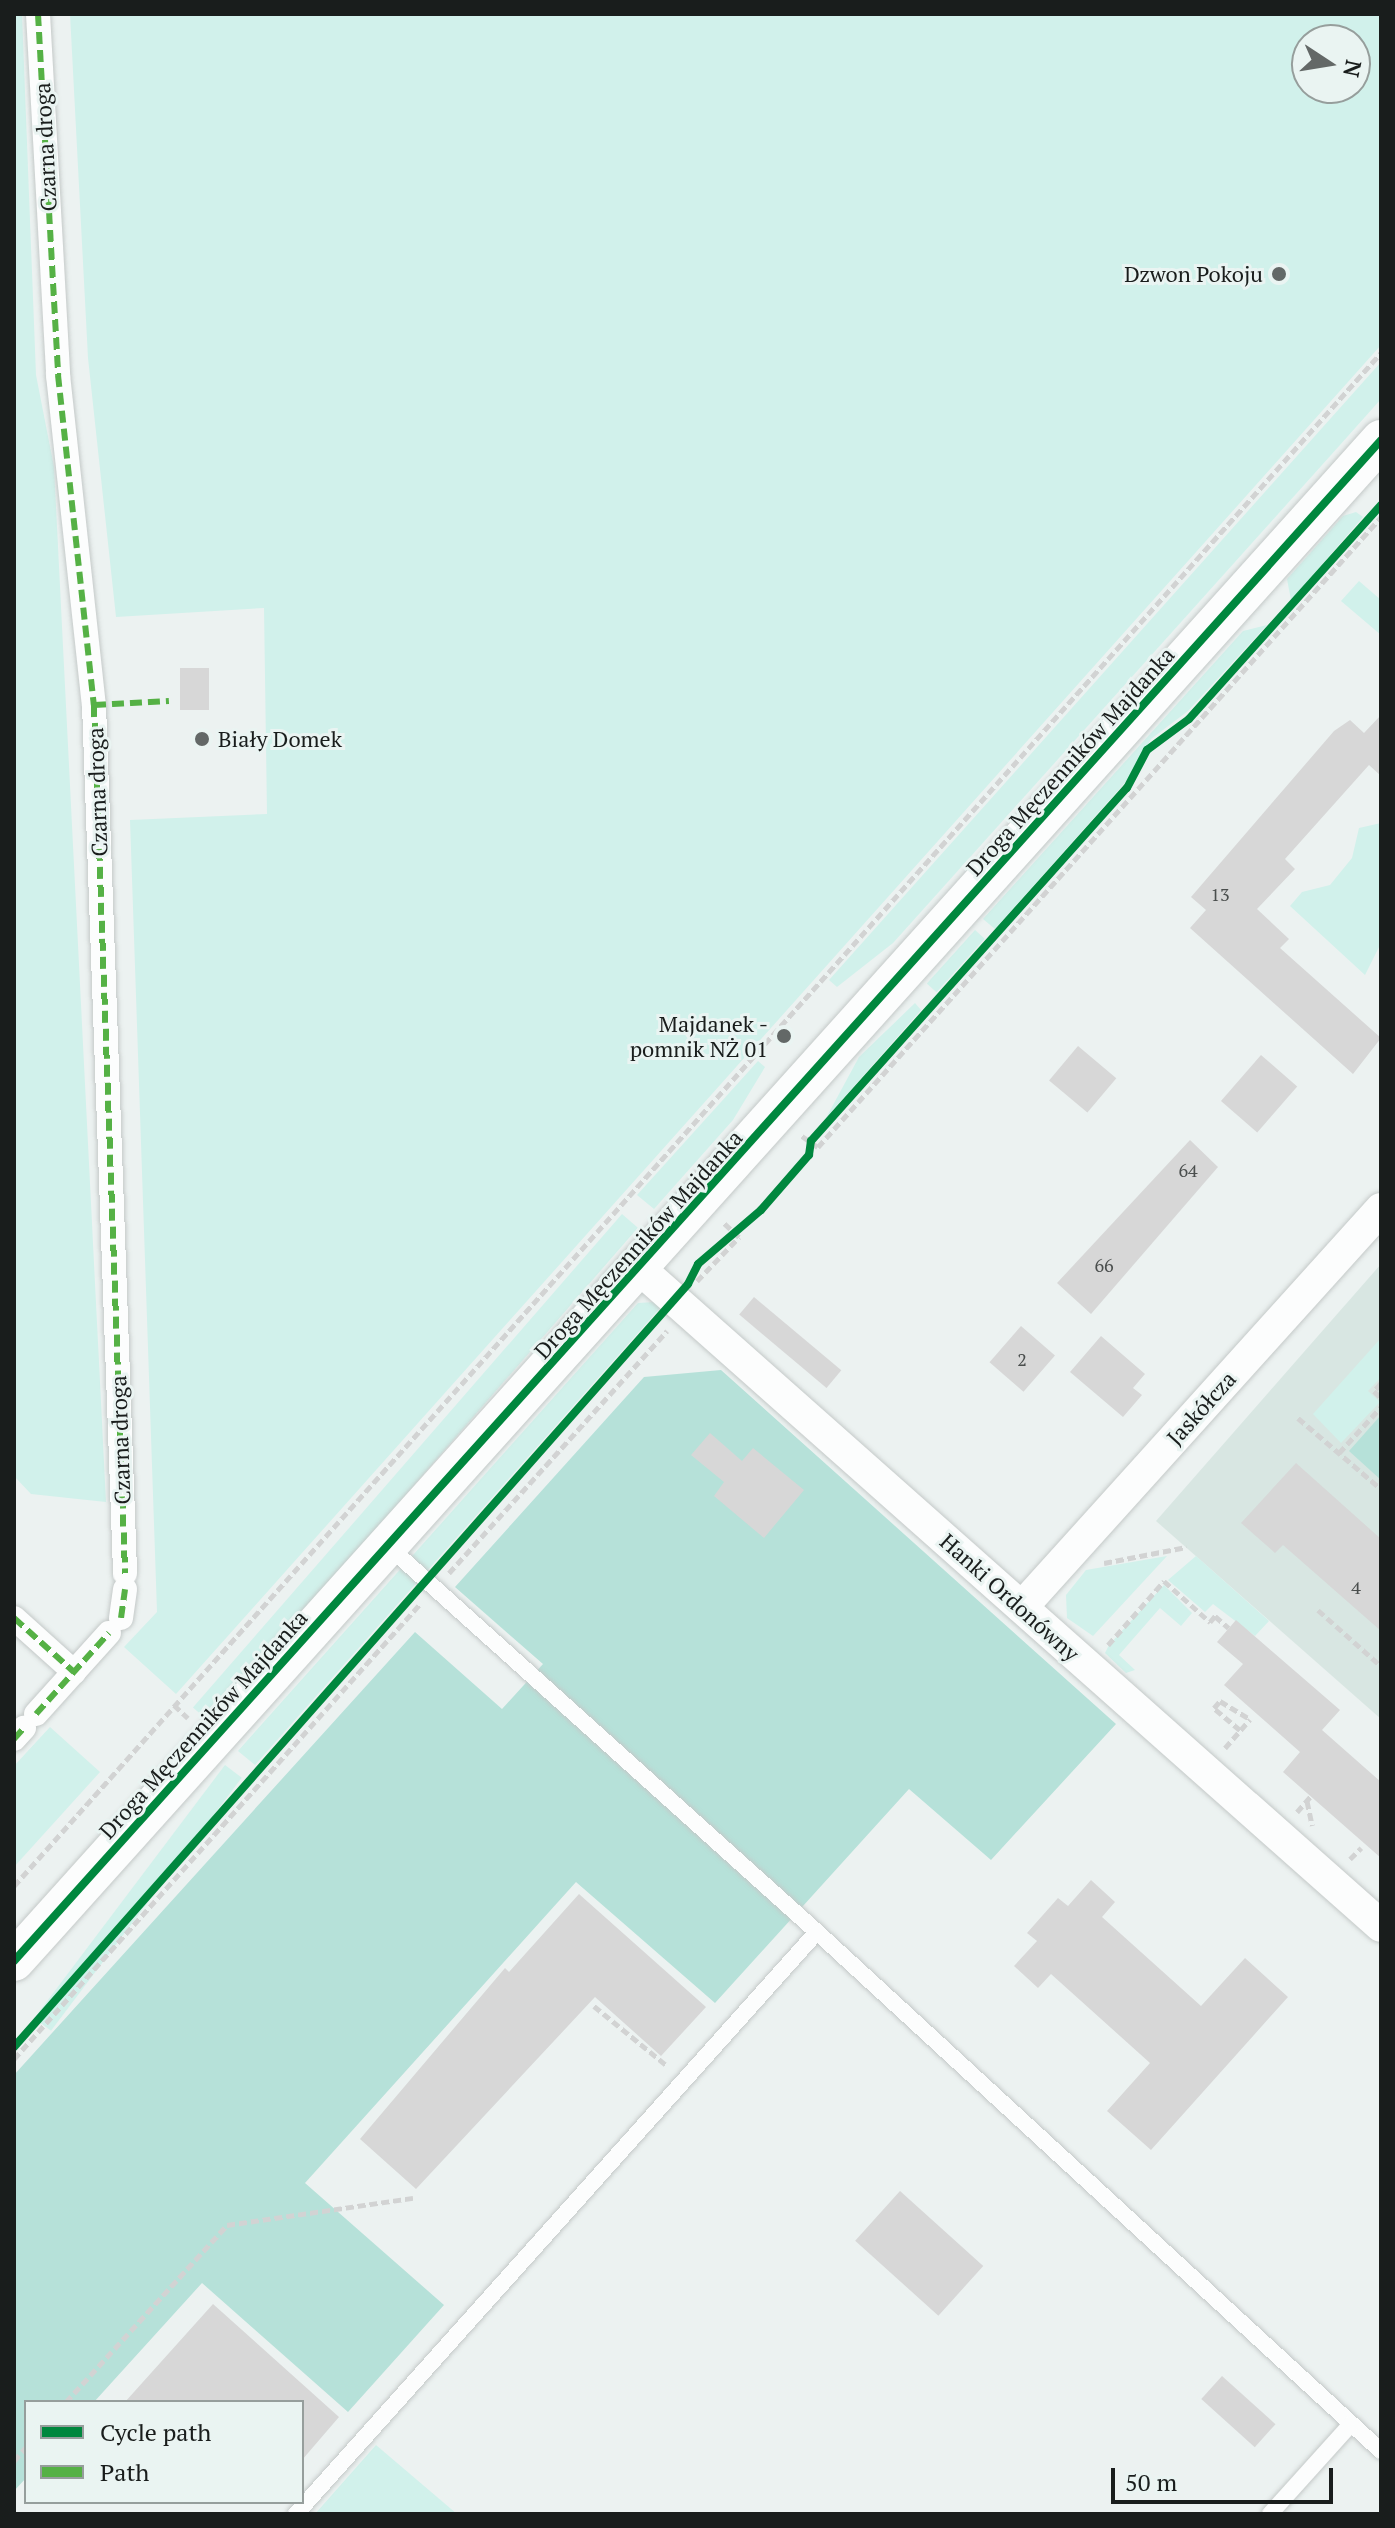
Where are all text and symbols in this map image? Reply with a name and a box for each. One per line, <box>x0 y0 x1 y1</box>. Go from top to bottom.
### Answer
north arrow <box>1291 24 1371 104</box>
text: N <box>1337 58 1369 80</box>
street label: Czarna droga <box>28 82 62 212</box>
place label: Dzwon Pokoju <box>1124 261 1263 287</box>
marker: Dzwon Pokoju <box>1270 265 1288 283</box>
street label: Droga Męczenników Majdanka <box>960 641 1180 881</box>
place label: Biały Domek <box>218 726 342 752</box>
street label: Czarna droga <box>82 727 112 857</box>
marker: Biały Domek <box>193 730 211 748</box>
house number: 13 <box>1210 883 1230 905</box>
place label: Majdanek - pomnik NŻ 01 <box>630 1010 768 1062</box>
marker: Majdanek - pomnik NŻ 01 <box>775 1027 793 1045</box>
street label: Droga Męczenników Majdanka <box>528 1124 748 1364</box>
house number: 64 <box>1178 1159 1198 1181</box>
house number: 66 <box>1094 1254 1114 1276</box>
house number: 2 <box>1017 1348 1027 1370</box>
street label: Jaskółcza <box>1161 1366 1241 1450</box>
street label: Czarna droga <box>105 1375 135 1505</box>
street label: Hanki Ordonówny <box>935 1528 1085 1666</box>
house number: 4 <box>1351 1576 1361 1598</box>
street label: Droga Męczenników Majdanka <box>93 1604 313 1844</box>
legend <box>24 2400 304 2504</box>
text: Cycle path <box>100 2416 211 2448</box>
scale bar <box>1115 2452 1337 2502</box>
text: Path <box>100 2456 149 2488</box>
text: 50 m <box>1125 2466 1177 2498</box>

